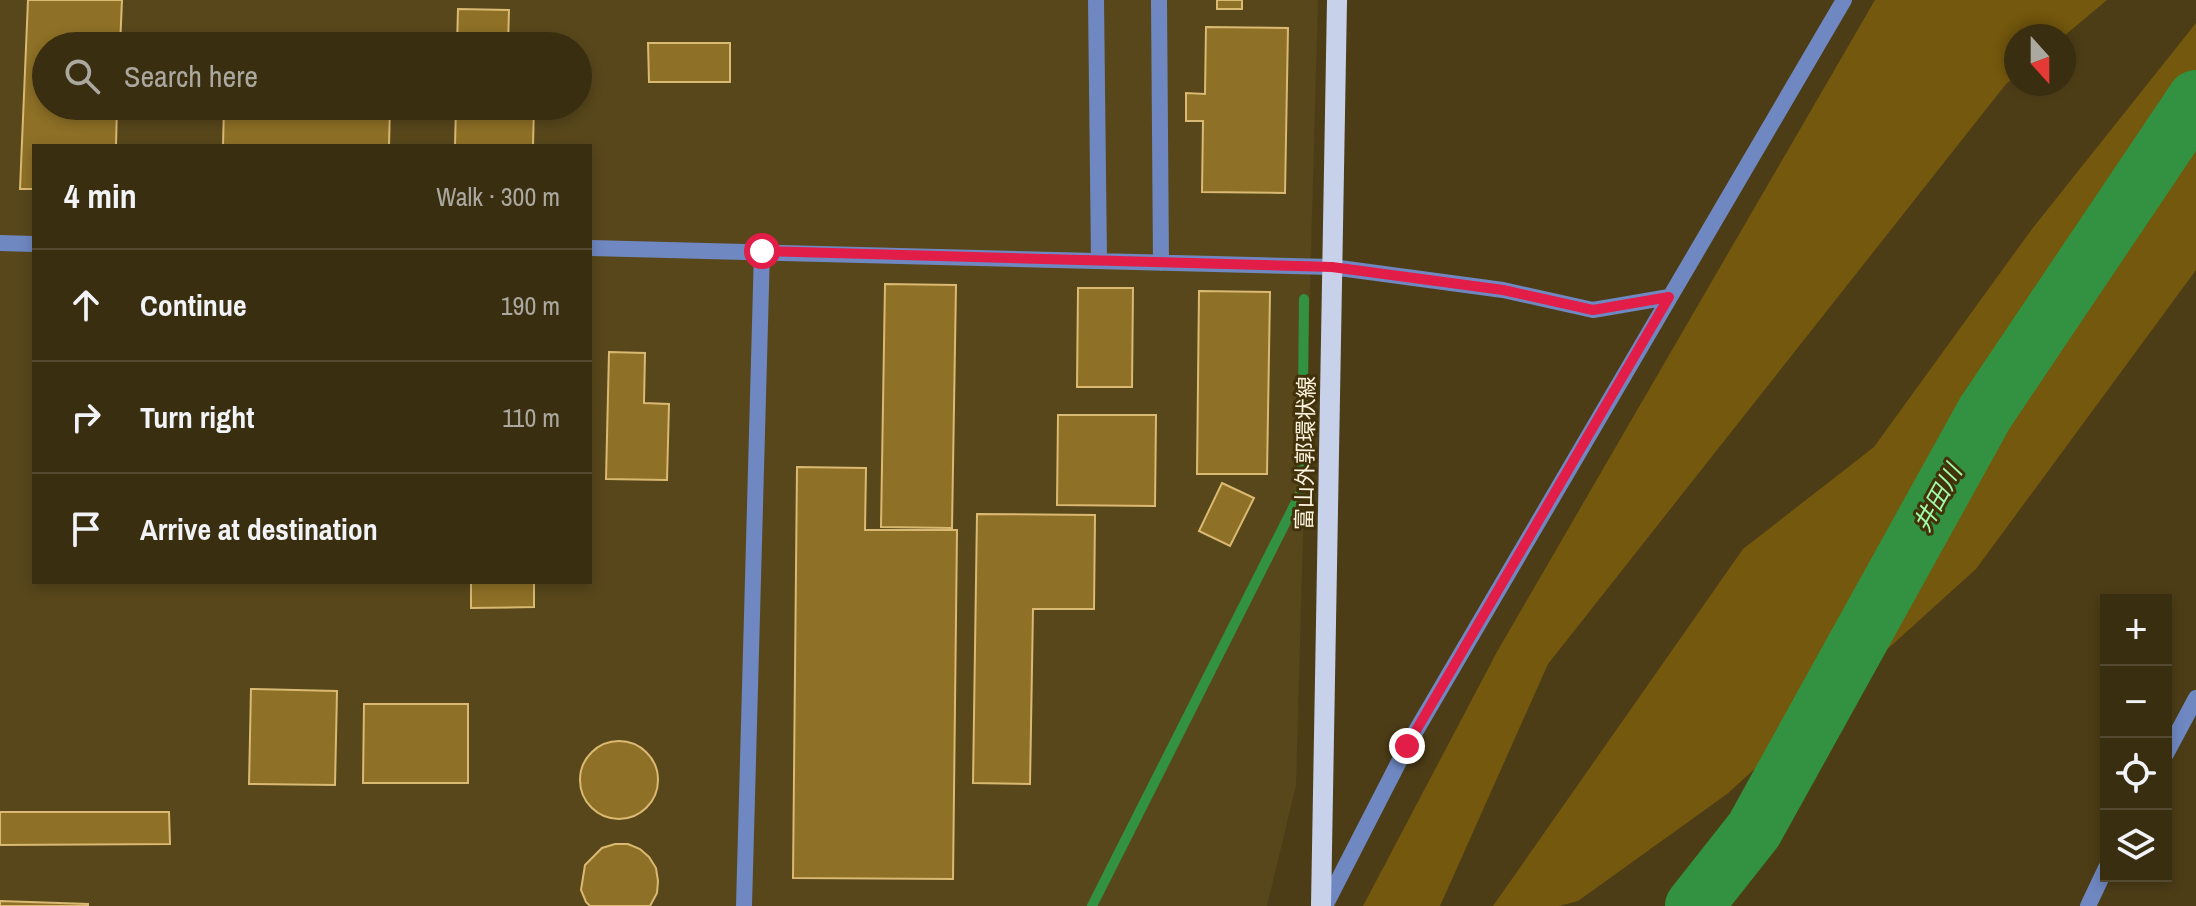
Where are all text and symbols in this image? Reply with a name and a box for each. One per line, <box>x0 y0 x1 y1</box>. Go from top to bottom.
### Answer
north arrow <box>2004 24 2076 96</box>
search box <box>32 32 592 120</box>
icon: search <box>60 54 104 98</box>
text: Search here <box>124 56 258 96</box>
text: 4 min <box>64 173 137 219</box>
text: Walk · 300 m <box>436 179 560 214</box>
route start <box>744 233 780 269</box>
icon: ahead <box>64 283 108 327</box>
text: Continue <box>140 285 247 325</box>
text: 190 m <box>501 288 560 323</box>
street label: 富山外郭環状線 <box>1289 376 1321 530</box>
icon: right <box>64 395 108 439</box>
text: Turn right <box>140 397 254 437</box>
text: 110 m <box>502 400 560 435</box>
water label: 井田川 <box>1906 456 1970 537</box>
icon: arrive <box>64 507 108 551</box>
text: Arrive at destination <box>140 509 378 549</box>
map controls <box>2100 594 2172 882</box>
button: + <box>2100 594 2172 666</box>
button: − <box>2100 666 2172 738</box>
route end <box>1389 728 1425 764</box>
button: locate <box>2100 738 2172 810</box>
button: layers <box>2100 810 2172 882</box>

